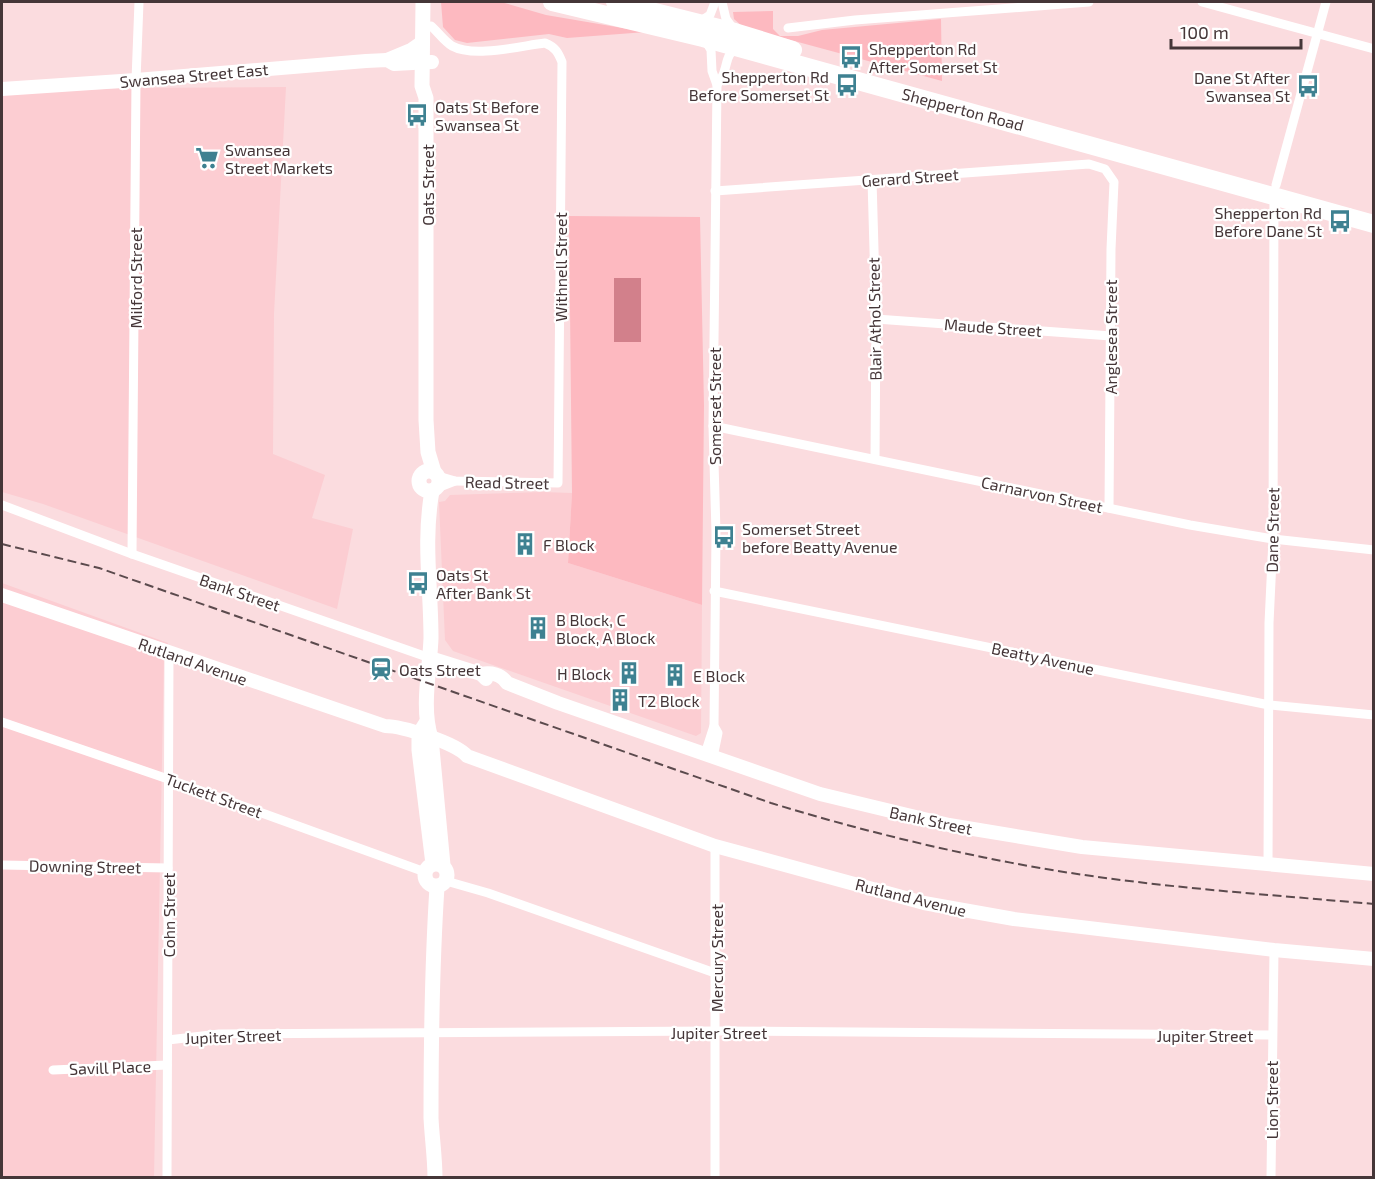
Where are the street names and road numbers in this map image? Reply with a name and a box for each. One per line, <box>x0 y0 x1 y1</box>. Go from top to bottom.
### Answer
street label: Swansea Street East <box>119 59 269 91</box>
street label: Shepperton Road <box>900 84 1026 134</box>
street label: Oats Street <box>418 144 437 226</box>
street label: Gerard Street <box>861 164 959 190</box>
street label: Withnell Street <box>551 212 570 322</box>
street label: Milford Street <box>126 227 145 329</box>
street label: Blair Athol Street <box>863 257 885 381</box>
street label: Anglesea Street <box>1101 279 1120 395</box>
street label: Maude Street <box>944 314 1042 340</box>
street label: Somerset Street <box>705 347 724 465</box>
street label: Read Street <box>465 472 549 492</box>
street label: Carnarvon Street <box>980 472 1104 516</box>
street label: Dane Street <box>1262 487 1282 573</box>
street label: Bank Street <box>197 569 283 615</box>
street label: Rutland Avenue <box>136 633 250 689</box>
street label: Beatty Avenue <box>990 638 1096 678</box>
street label: Tuckett Street <box>163 769 265 821</box>
street label: Bank Street <box>888 802 974 838</box>
street label: Downing Street <box>29 856 141 876</box>
street label: Cohn Street <box>159 873 178 957</box>
street label: Rutland Avenue <box>853 874 969 920</box>
street label: Mercury Street <box>707 904 726 1012</box>
street label: Jupiter Street <box>671 1023 767 1042</box>
street label: Jupiter Street <box>184 1025 282 1047</box>
street label: Jupiter Street <box>1157 1026 1253 1045</box>
street label: Savill Place <box>69 1056 151 1078</box>
street label: Lion Street <box>1262 1061 1281 1139</box>

